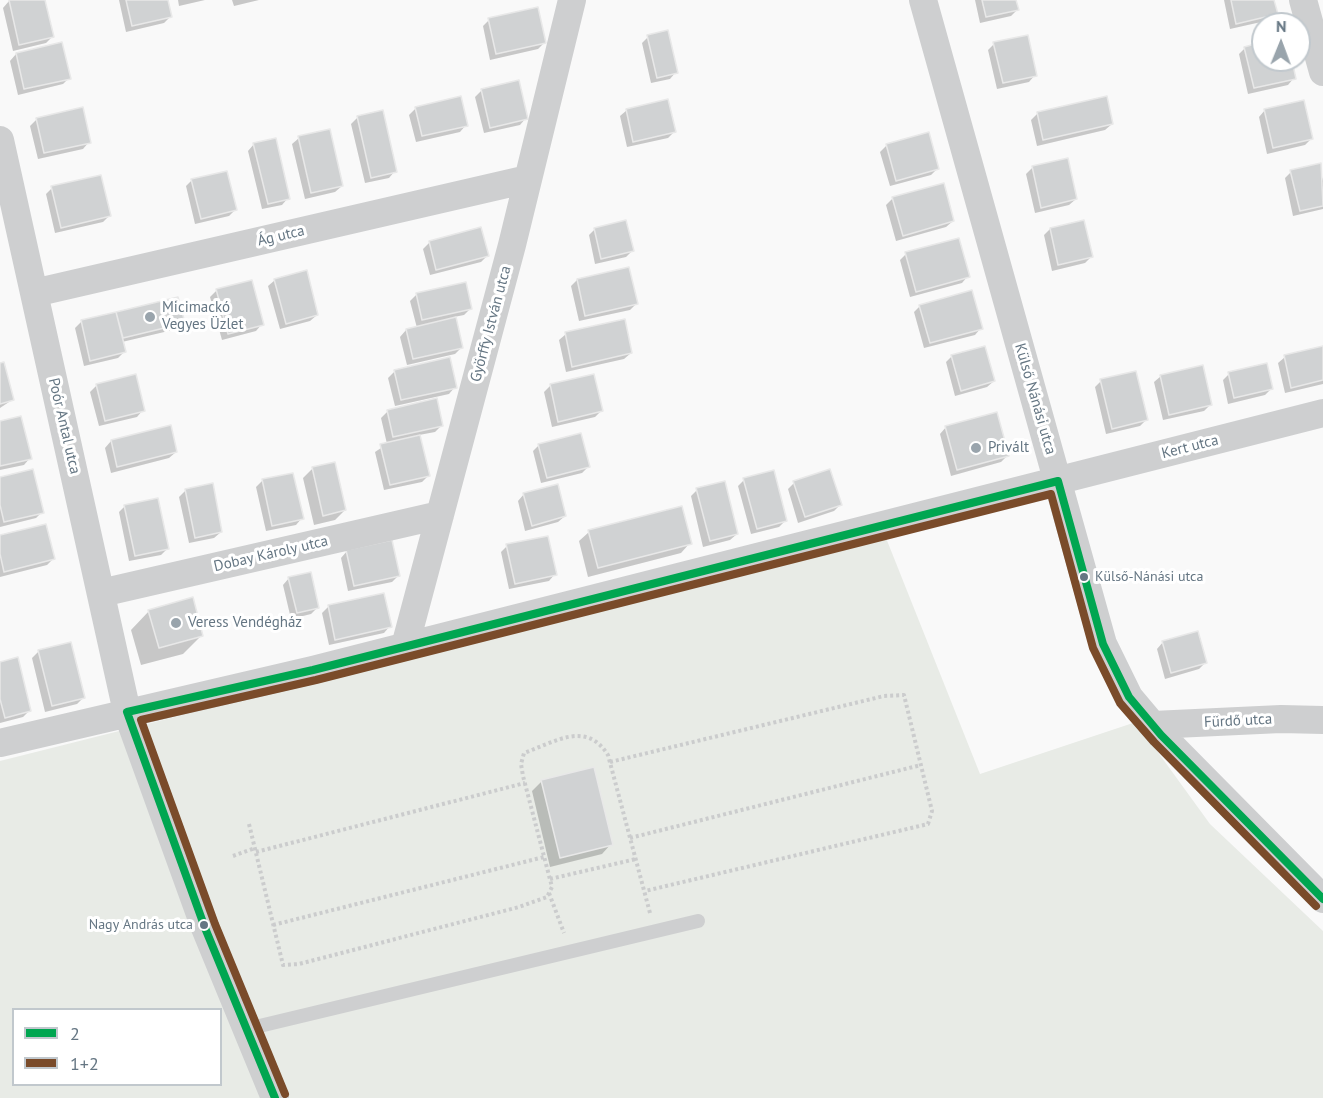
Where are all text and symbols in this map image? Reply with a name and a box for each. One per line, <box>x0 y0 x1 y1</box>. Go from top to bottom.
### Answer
north arrow <box>1251 12 1311 72</box>
text: N <box>1276 16 1287 36</box>
street label: Ág utca <box>256 222 306 250</box>
street label: Györffy István utca <box>467 264 515 384</box>
place label: Micimackó Vegyes Üzlet <box>162 299 243 334</box>
marker: Micimackó Vegyes Üzlet <box>143 310 157 324</box>
street label: Külső Nánási utca <box>1011 341 1059 457</box>
street label: Poór Antal utca <box>44 376 84 476</box>
street label: Kert utca <box>1160 431 1220 463</box>
place label: Privált <box>988 439 1029 457</box>
marker: Privált <box>969 441 983 455</box>
street label: Dobay Károly utca <box>212 532 330 576</box>
place label: Külső-Nánási utca <box>1095 569 1203 585</box>
marker: Külső-Nánási utca <box>1078 571 1090 583</box>
place label: Veress Vendégház <box>188 614 302 632</box>
marker: Veress Vendégház <box>169 616 183 630</box>
street label: Fürdő utca <box>1203 710 1273 732</box>
place label: Nagy András utca <box>89 917 193 933</box>
marker: Nagy András utca <box>198 919 210 931</box>
legend <box>12 1008 222 1086</box>
text: 2 <box>70 1022 80 1045</box>
text: 1+2 <box>70 1052 99 1075</box>

